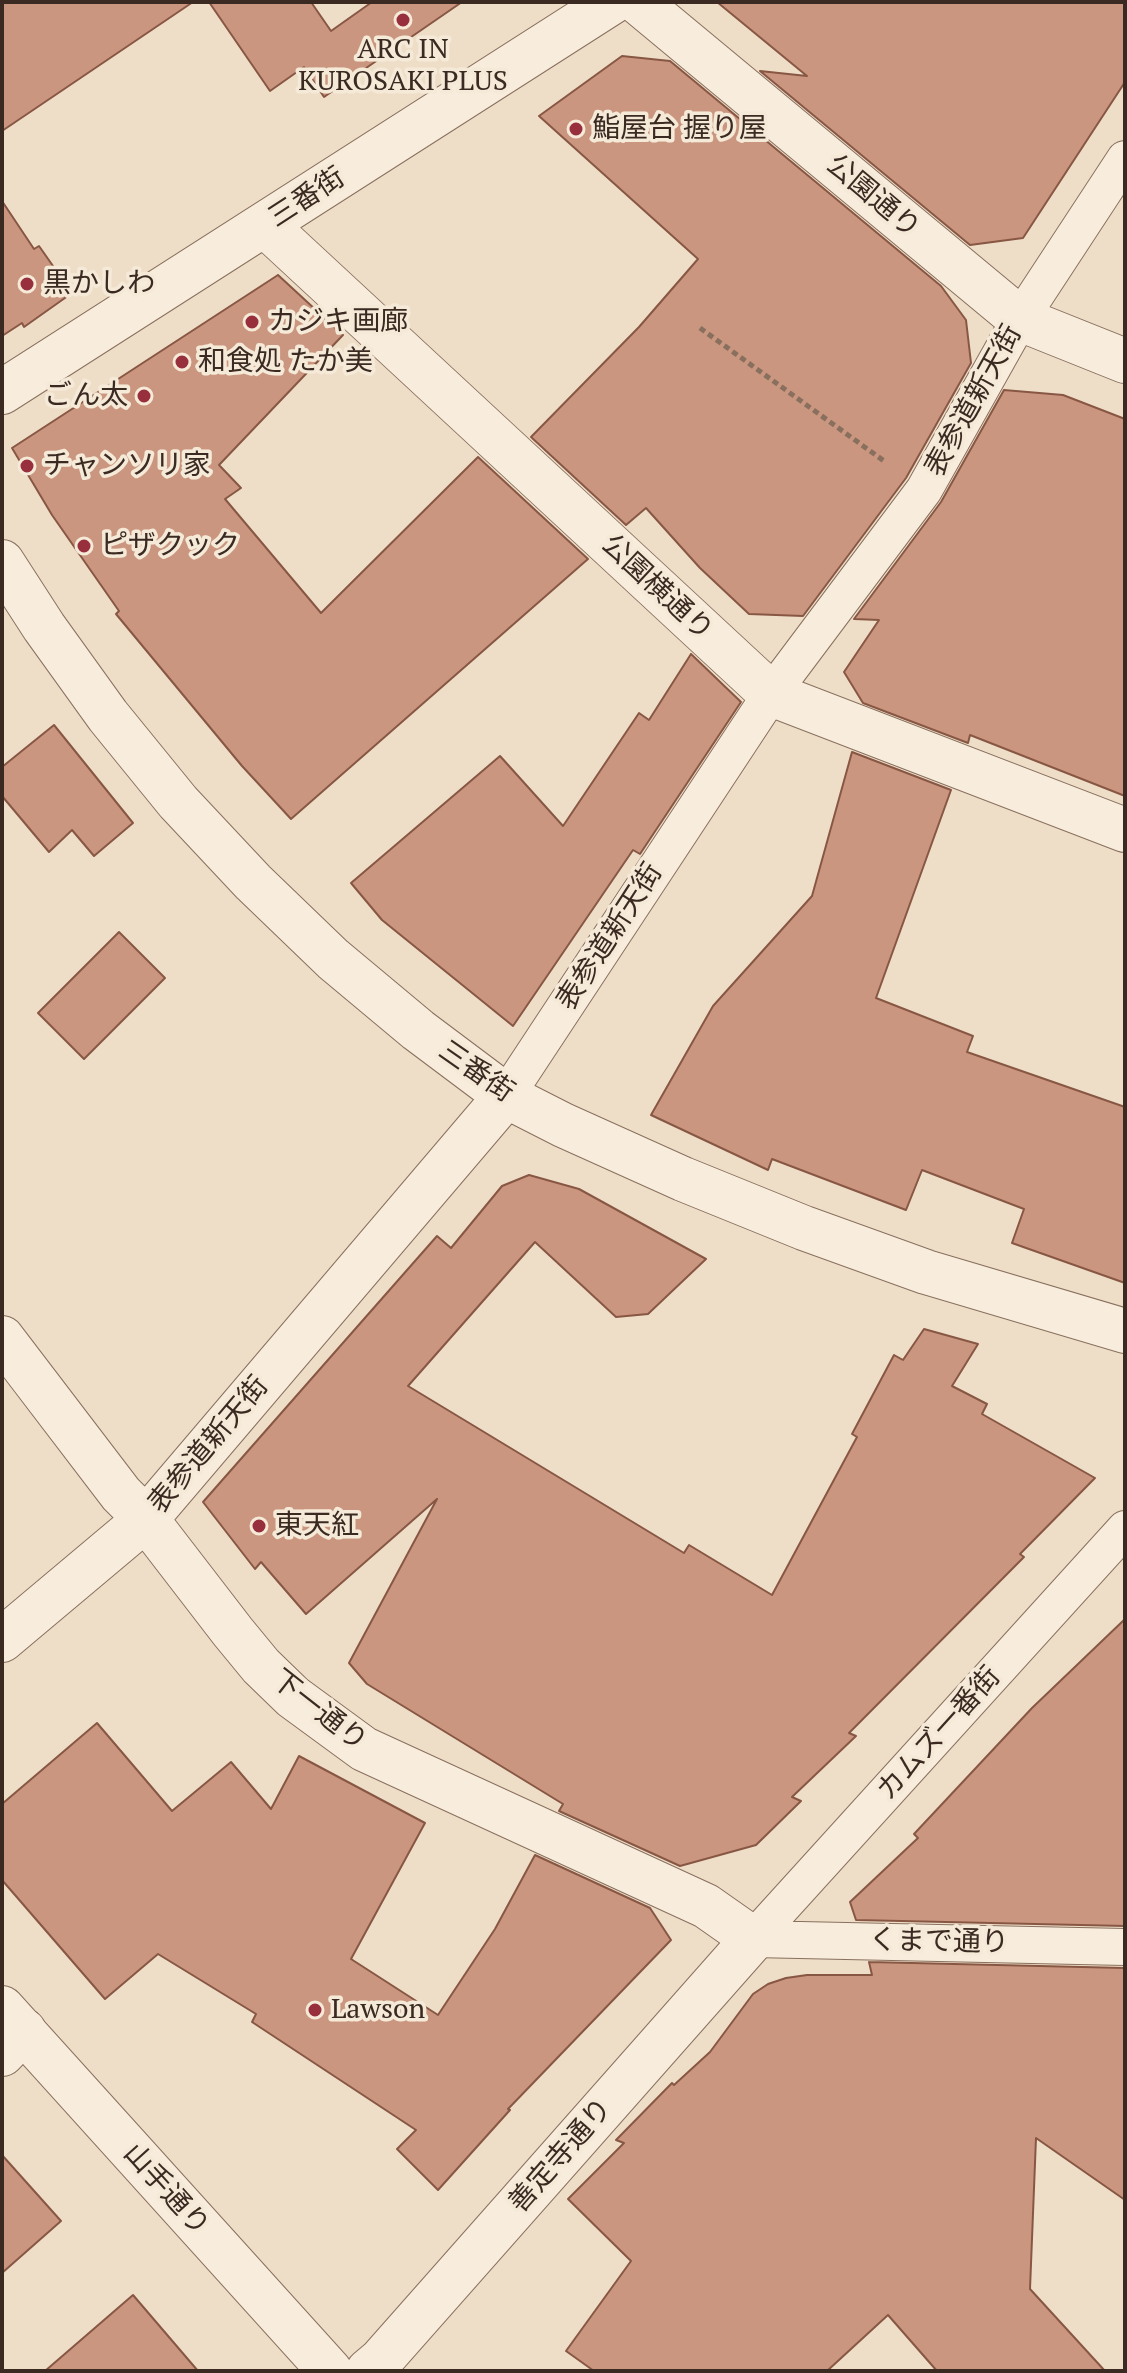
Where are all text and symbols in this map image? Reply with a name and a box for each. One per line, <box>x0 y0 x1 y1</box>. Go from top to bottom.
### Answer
marker: ARC IN KUROSAKI PLUS <box>394 11 412 29</box>
place label: ARC IN KUROSAKI PLUS <box>298 33 508 99</box>
place label: 鮨屋台 握り屋 <box>592 112 767 146</box>
marker: 鮨屋台 握り屋 <box>567 120 585 138</box>
street label: 公園通り <box>819 148 927 246</box>
street label: 三番街 <box>263 161 351 235</box>
place label: 黒かしわ <box>43 267 155 301</box>
marker: 黒かしわ <box>18 275 36 293</box>
place label: カジキ画廊 <box>268 305 408 339</box>
marker: カジキ画廊 <box>243 313 261 331</box>
street label: 表参道新天街 <box>919 319 1029 483</box>
place label: 和食処 たか美 <box>198 345 373 379</box>
marker: 和食処 たか美 <box>173 353 191 371</box>
place label: ごん太 <box>44 379 128 413</box>
marker: ごん太 <box>135 387 153 405</box>
place label: チャンソリ家 <box>43 449 211 483</box>
marker: チャンソリ家 <box>18 457 36 475</box>
street label: 公園横通り <box>594 528 720 648</box>
place label: ピザクック <box>100 529 240 563</box>
marker: ピザクック <box>75 537 93 555</box>
street label: 表参道新天街 <box>550 857 670 1017</box>
street label: 三番街 <box>432 1034 520 1110</box>
street label: 表参道新天街 <box>142 1370 276 1520</box>
place label: 東天紅 <box>275 1509 359 1543</box>
marker: 東天紅 <box>250 1517 268 1535</box>
street label: カムズ一番街 <box>870 1660 1008 1808</box>
street label: 下一通り <box>265 1663 373 1759</box>
street label: くまで通り <box>869 1924 1009 1960</box>
place label: Lawson <box>331 1993 425 2027</box>
marker: Lawson <box>306 2001 324 2019</box>
street label: 善定寺通り <box>502 2092 620 2220</box>
street label: 山手通り <box>116 2137 216 2243</box>

